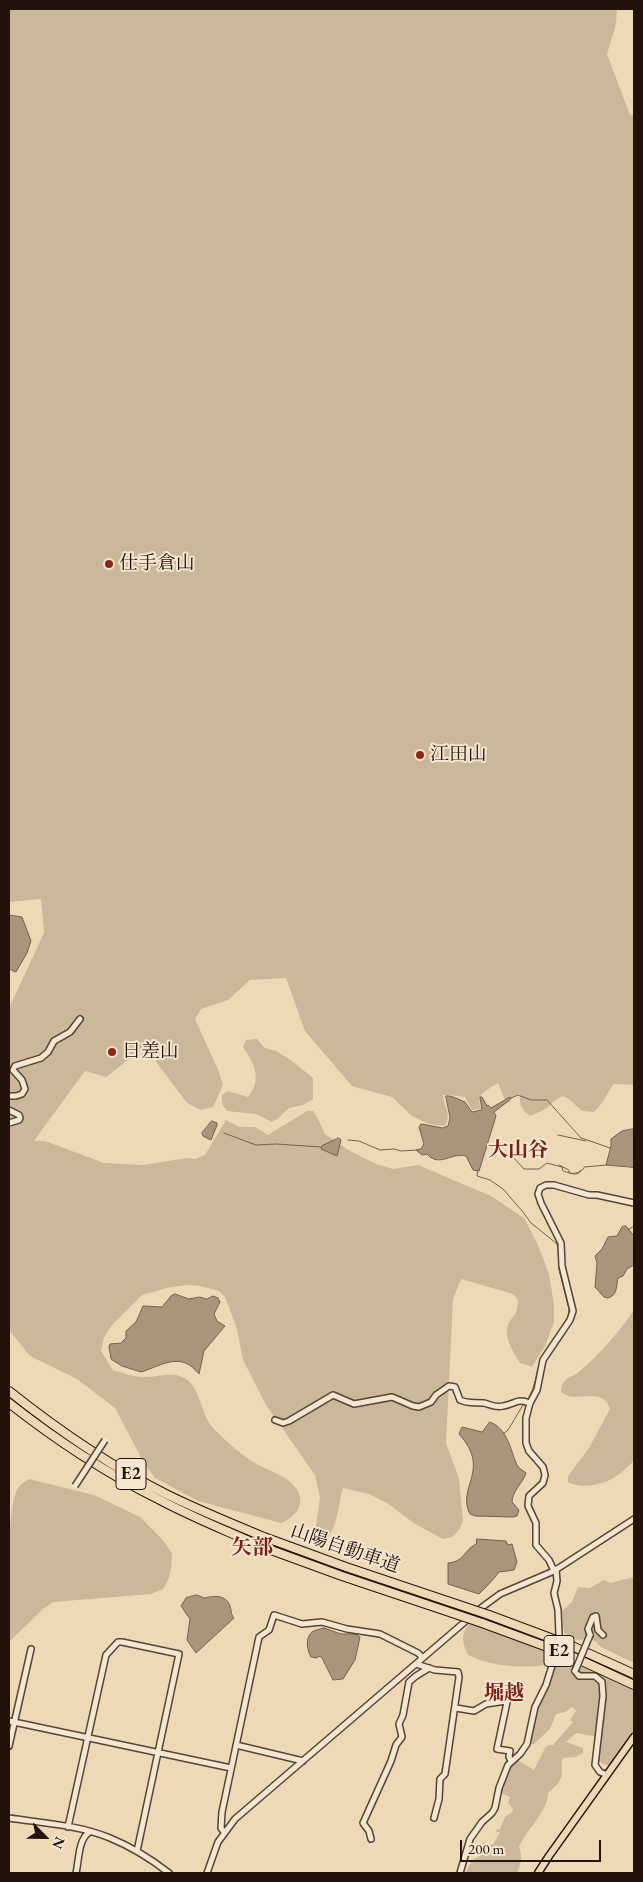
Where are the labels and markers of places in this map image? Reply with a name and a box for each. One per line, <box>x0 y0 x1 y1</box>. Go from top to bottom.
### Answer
place label: 仕手倉山 <box>119 553 195 575</box>
marker: 仕手倉山 <box>103 558 115 570</box>
place label: 江田山 <box>430 744 487 766</box>
marker: 江田山 <box>414 749 426 761</box>
place label: 日差山 <box>122 1041 179 1063</box>
marker: 日差山 <box>106 1046 118 1058</box>

